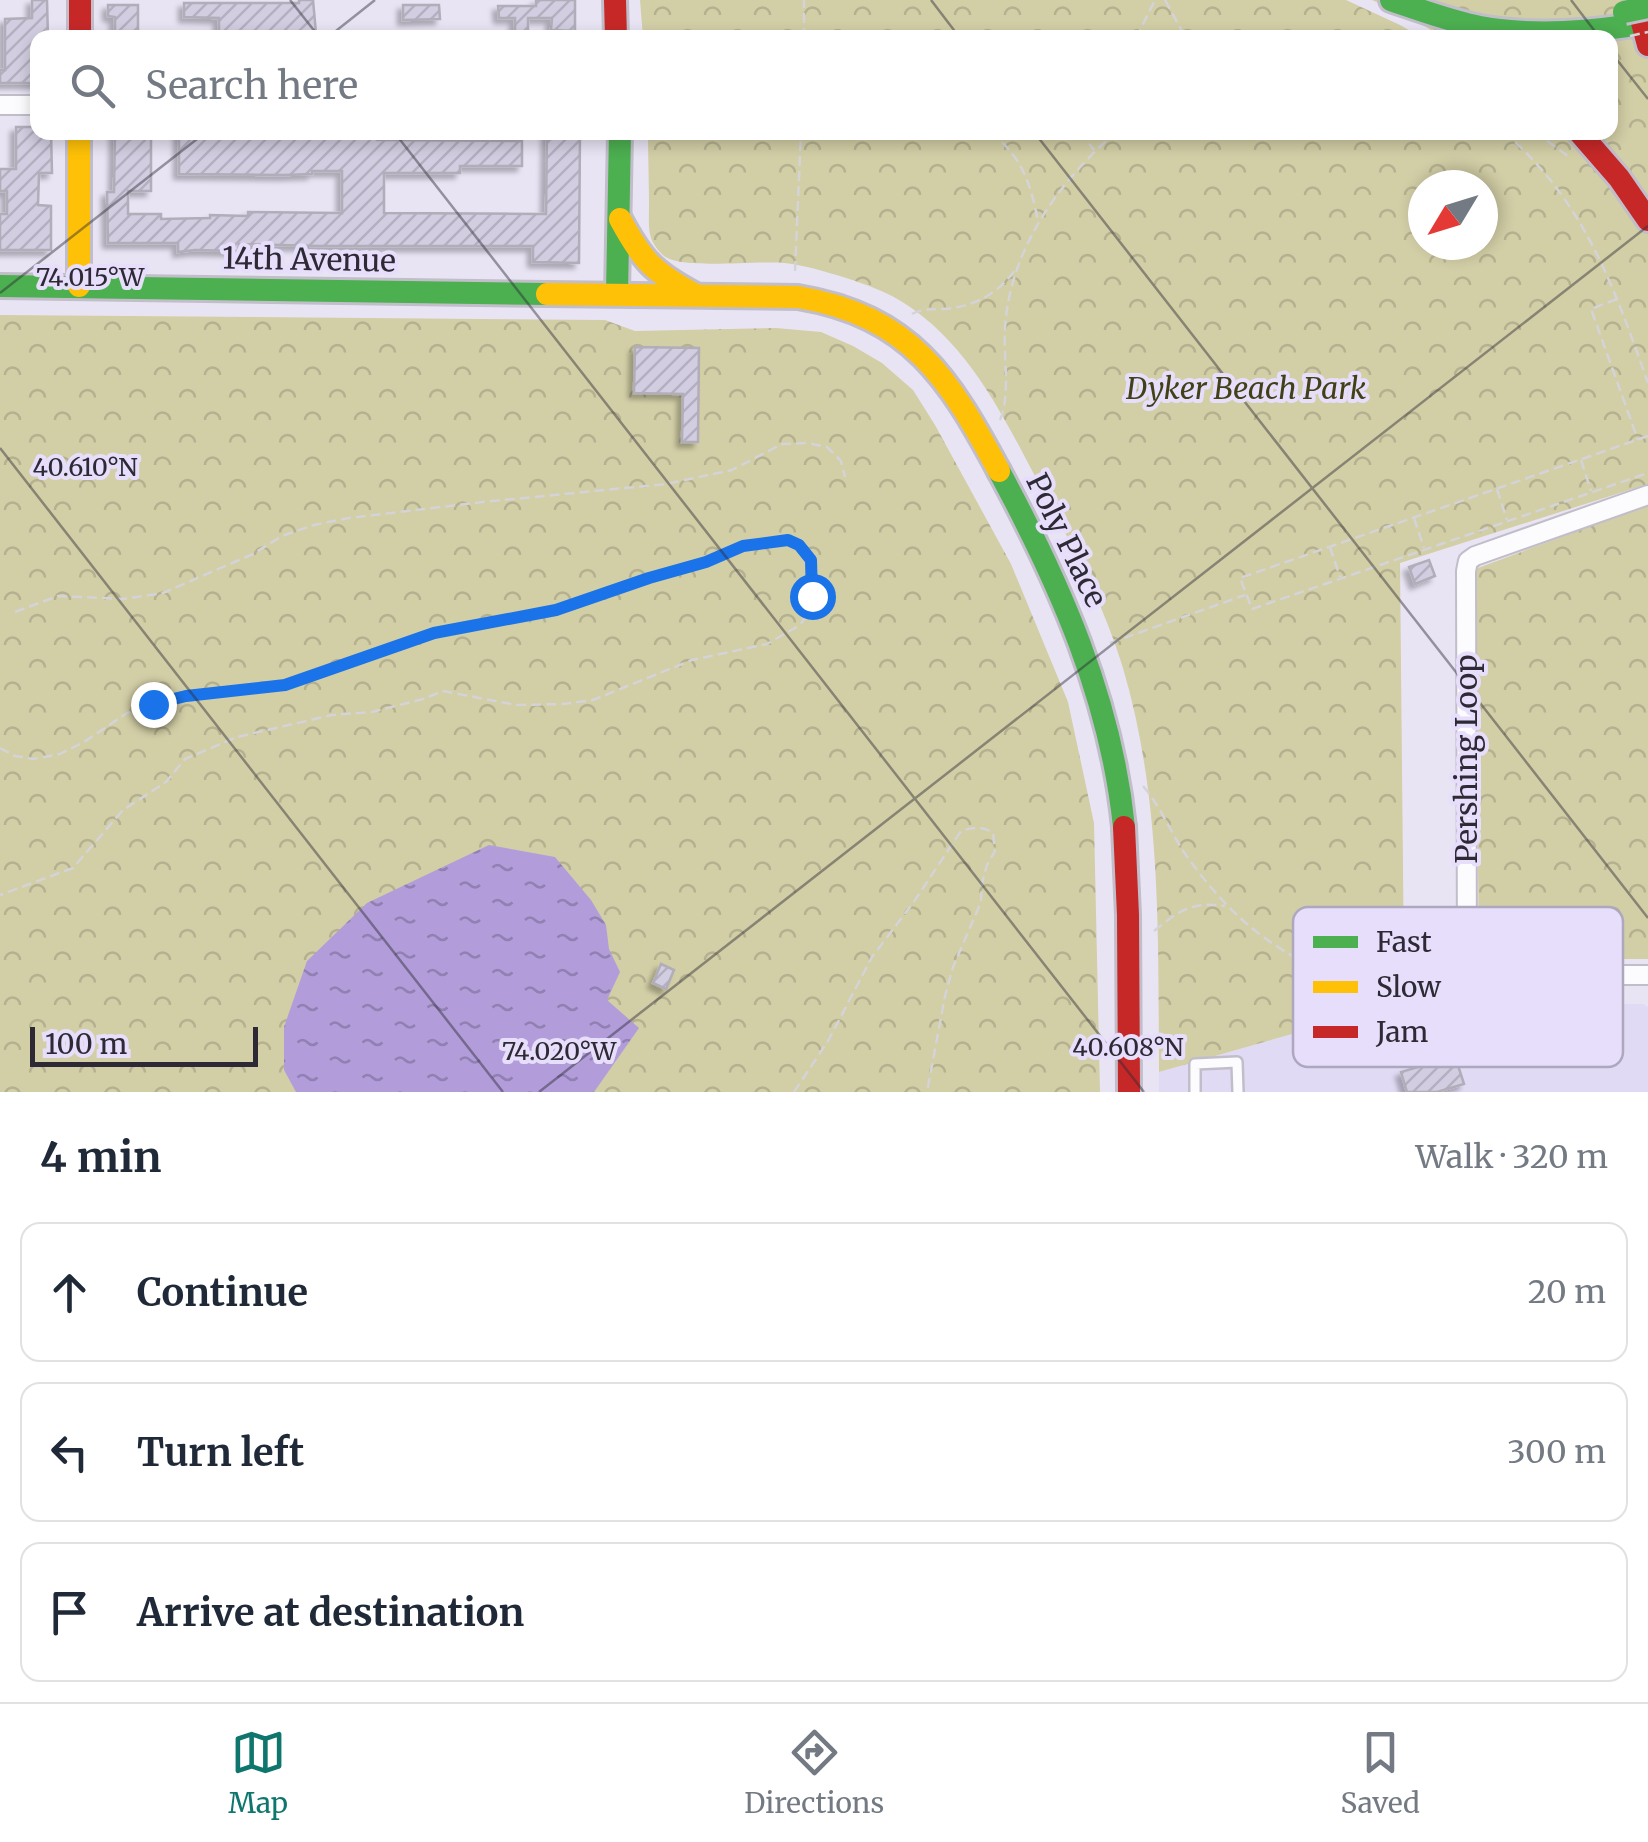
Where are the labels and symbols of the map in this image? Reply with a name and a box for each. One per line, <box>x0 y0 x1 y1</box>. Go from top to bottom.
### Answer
north arrow <box>1408 170 1498 260</box>
street label: 14th Avenue <box>222 238 396 280</box>
text: 74.015°W <box>36 261 145 293</box>
park label: Dyker Beach Park <box>1125 369 1367 407</box>
text: 40.610°N <box>32 451 138 483</box>
street label: Poly Place <box>1018 467 1116 613</box>
route start <box>790 574 836 620</box>
street label: Pershing Loop <box>1447 654 1485 864</box>
route end <box>131 682 177 728</box>
legend <box>1293 907 1623 1067</box>
text: Fast <box>1376 924 1432 960</box>
text: Slow <box>1376 969 1441 1005</box>
text: Jam <box>1375 1014 1429 1050</box>
scale bar <box>30 1022 258 1066</box>
text: 40.608°N <box>1072 1031 1184 1063</box>
text: 74.020°W <box>502 1035 617 1067</box>

